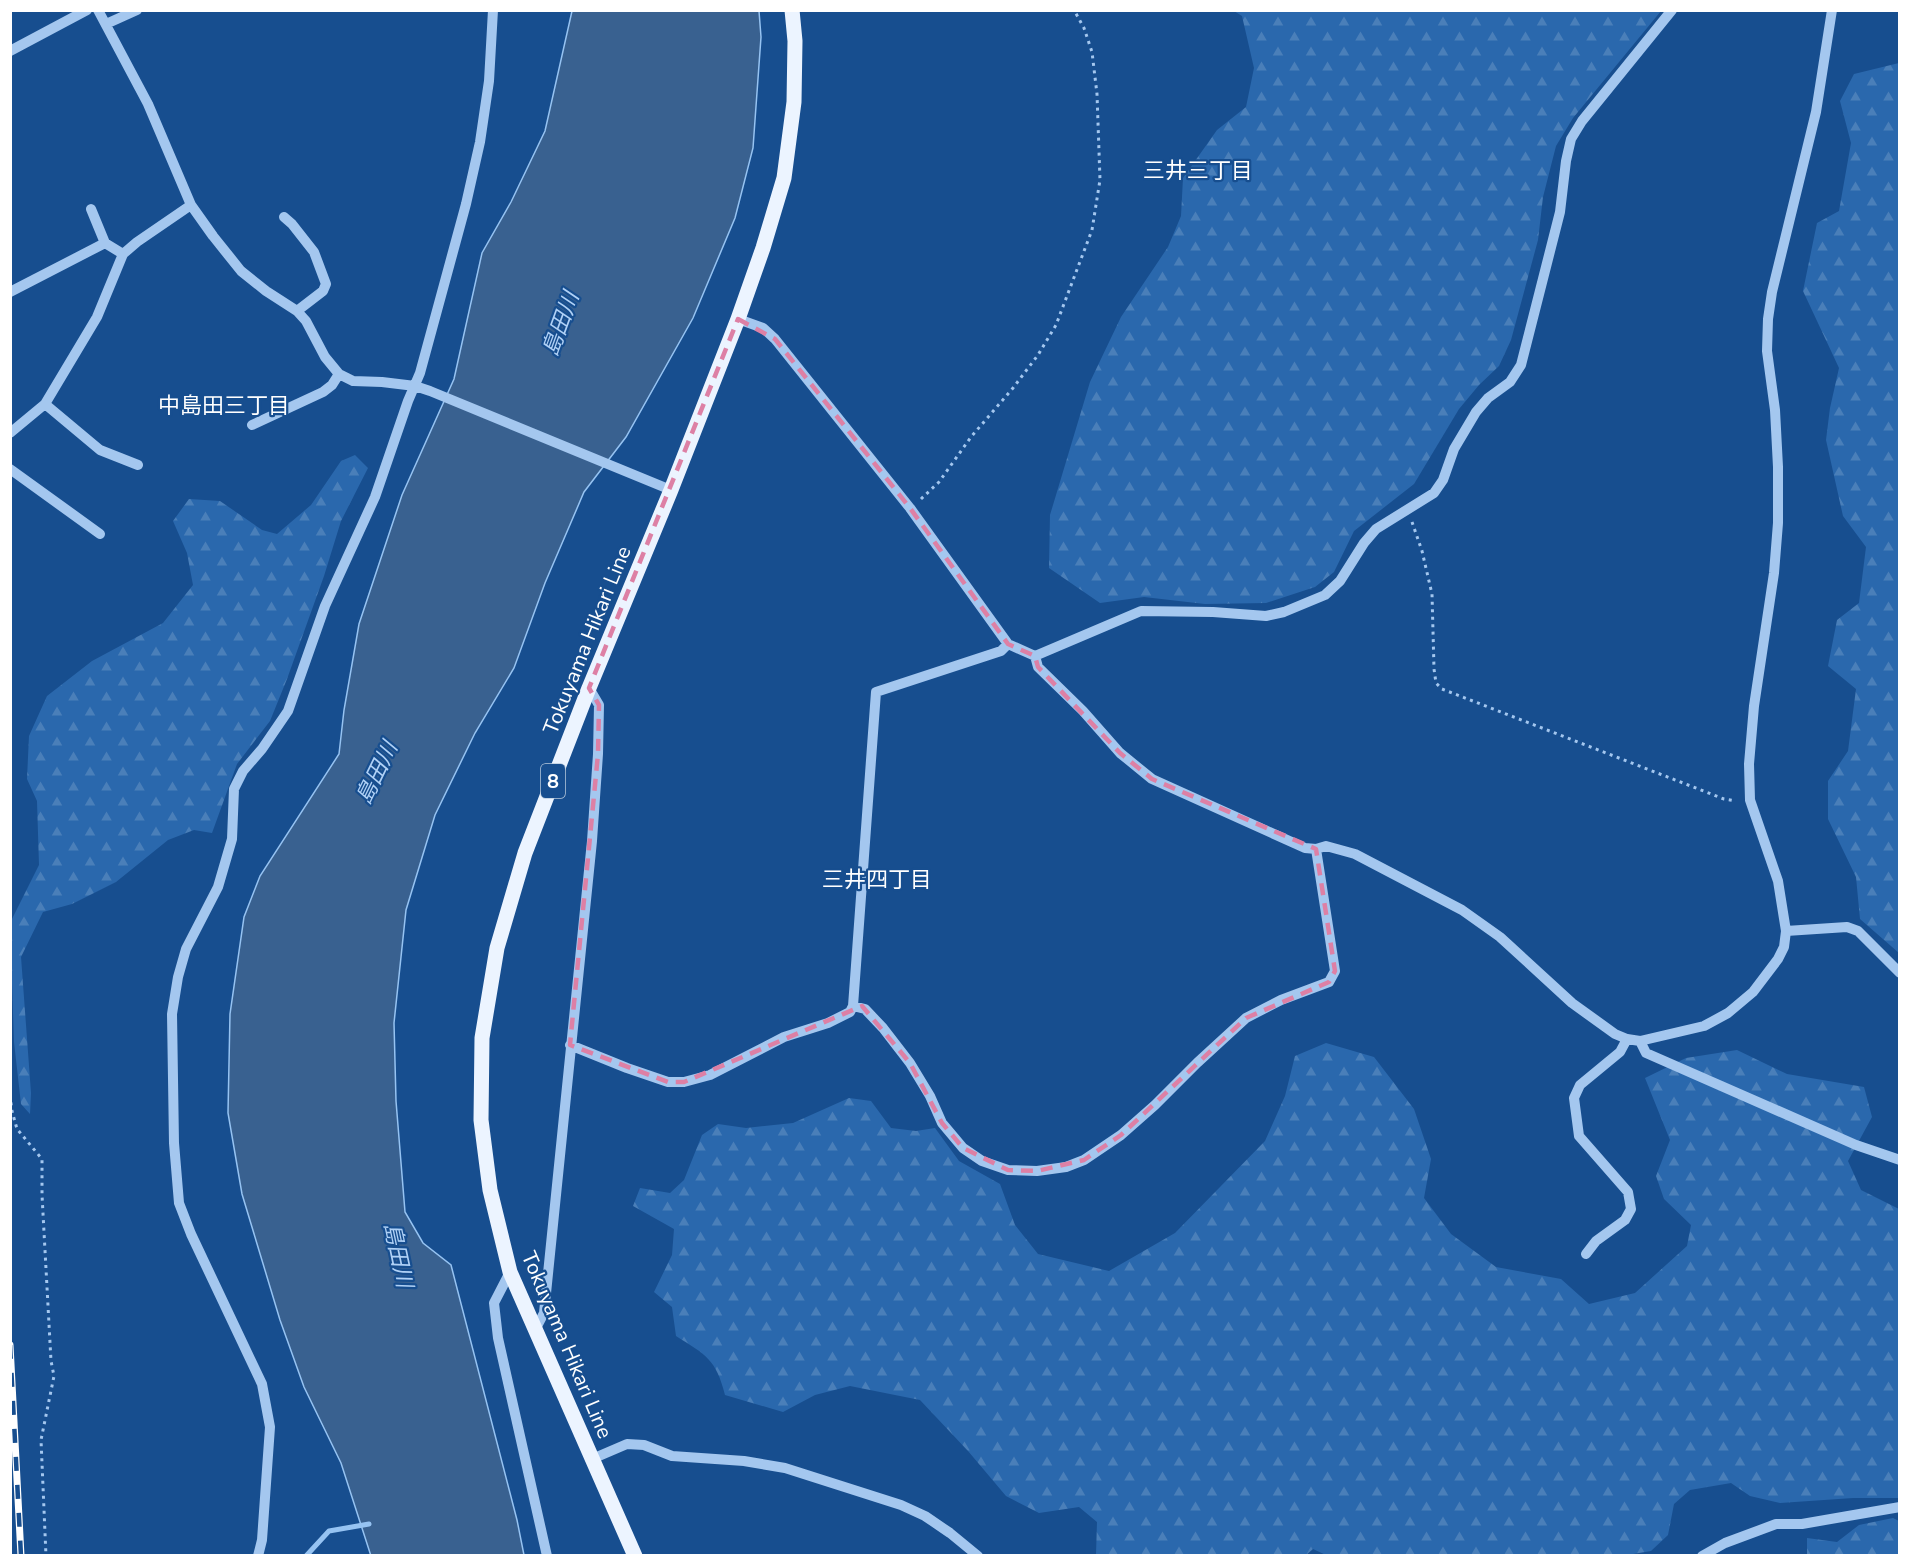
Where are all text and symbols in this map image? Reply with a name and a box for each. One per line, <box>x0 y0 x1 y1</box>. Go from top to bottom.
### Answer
district label: 三井三丁目 <box>1143 156 1253 186</box>
water label: 島田川 <box>536 286 587 360</box>
district label: 中島田三丁目 <box>158 391 290 421</box>
street label: Tokuyama Hikari Line <box>536 542 638 738</box>
water label: 島田川 <box>349 735 406 809</box>
road number: 8 <box>541 764 565 798</box>
district label: 三井四丁目 <box>822 865 932 895</box>
water label: 島田川 <box>376 1220 420 1292</box>
street label: Tokuyama Hikari Line <box>515 1247 619 1443</box>

